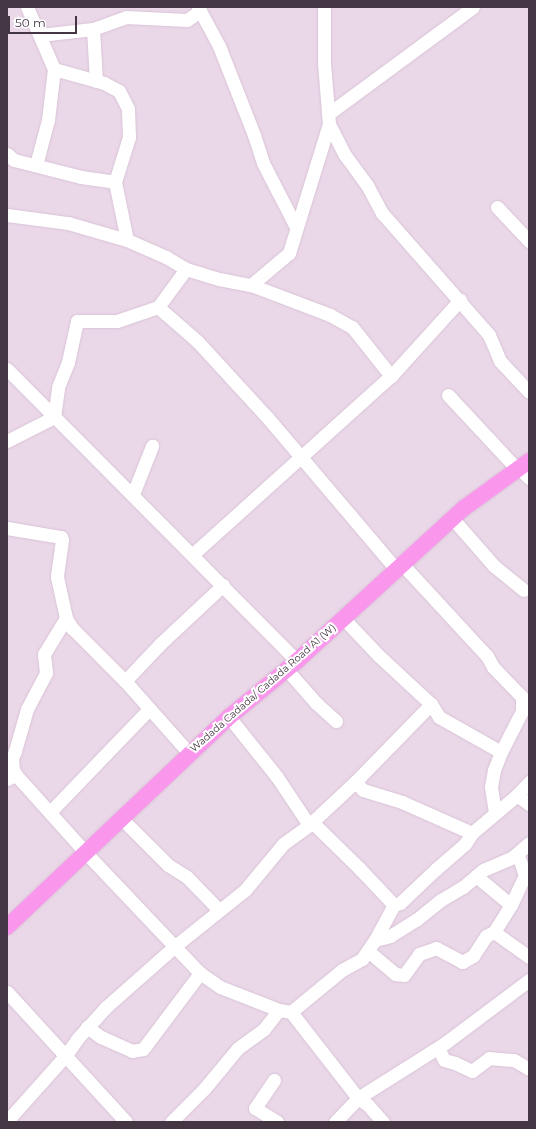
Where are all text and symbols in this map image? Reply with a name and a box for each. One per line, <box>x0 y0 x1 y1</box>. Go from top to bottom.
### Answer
scale bar <box>10 8 79 34</box>
text: 50 m <box>15 15 46 30</box>
street label: Wadada Cadada/ Cadada Road A1 (W) <box>188 621 338 755</box>

